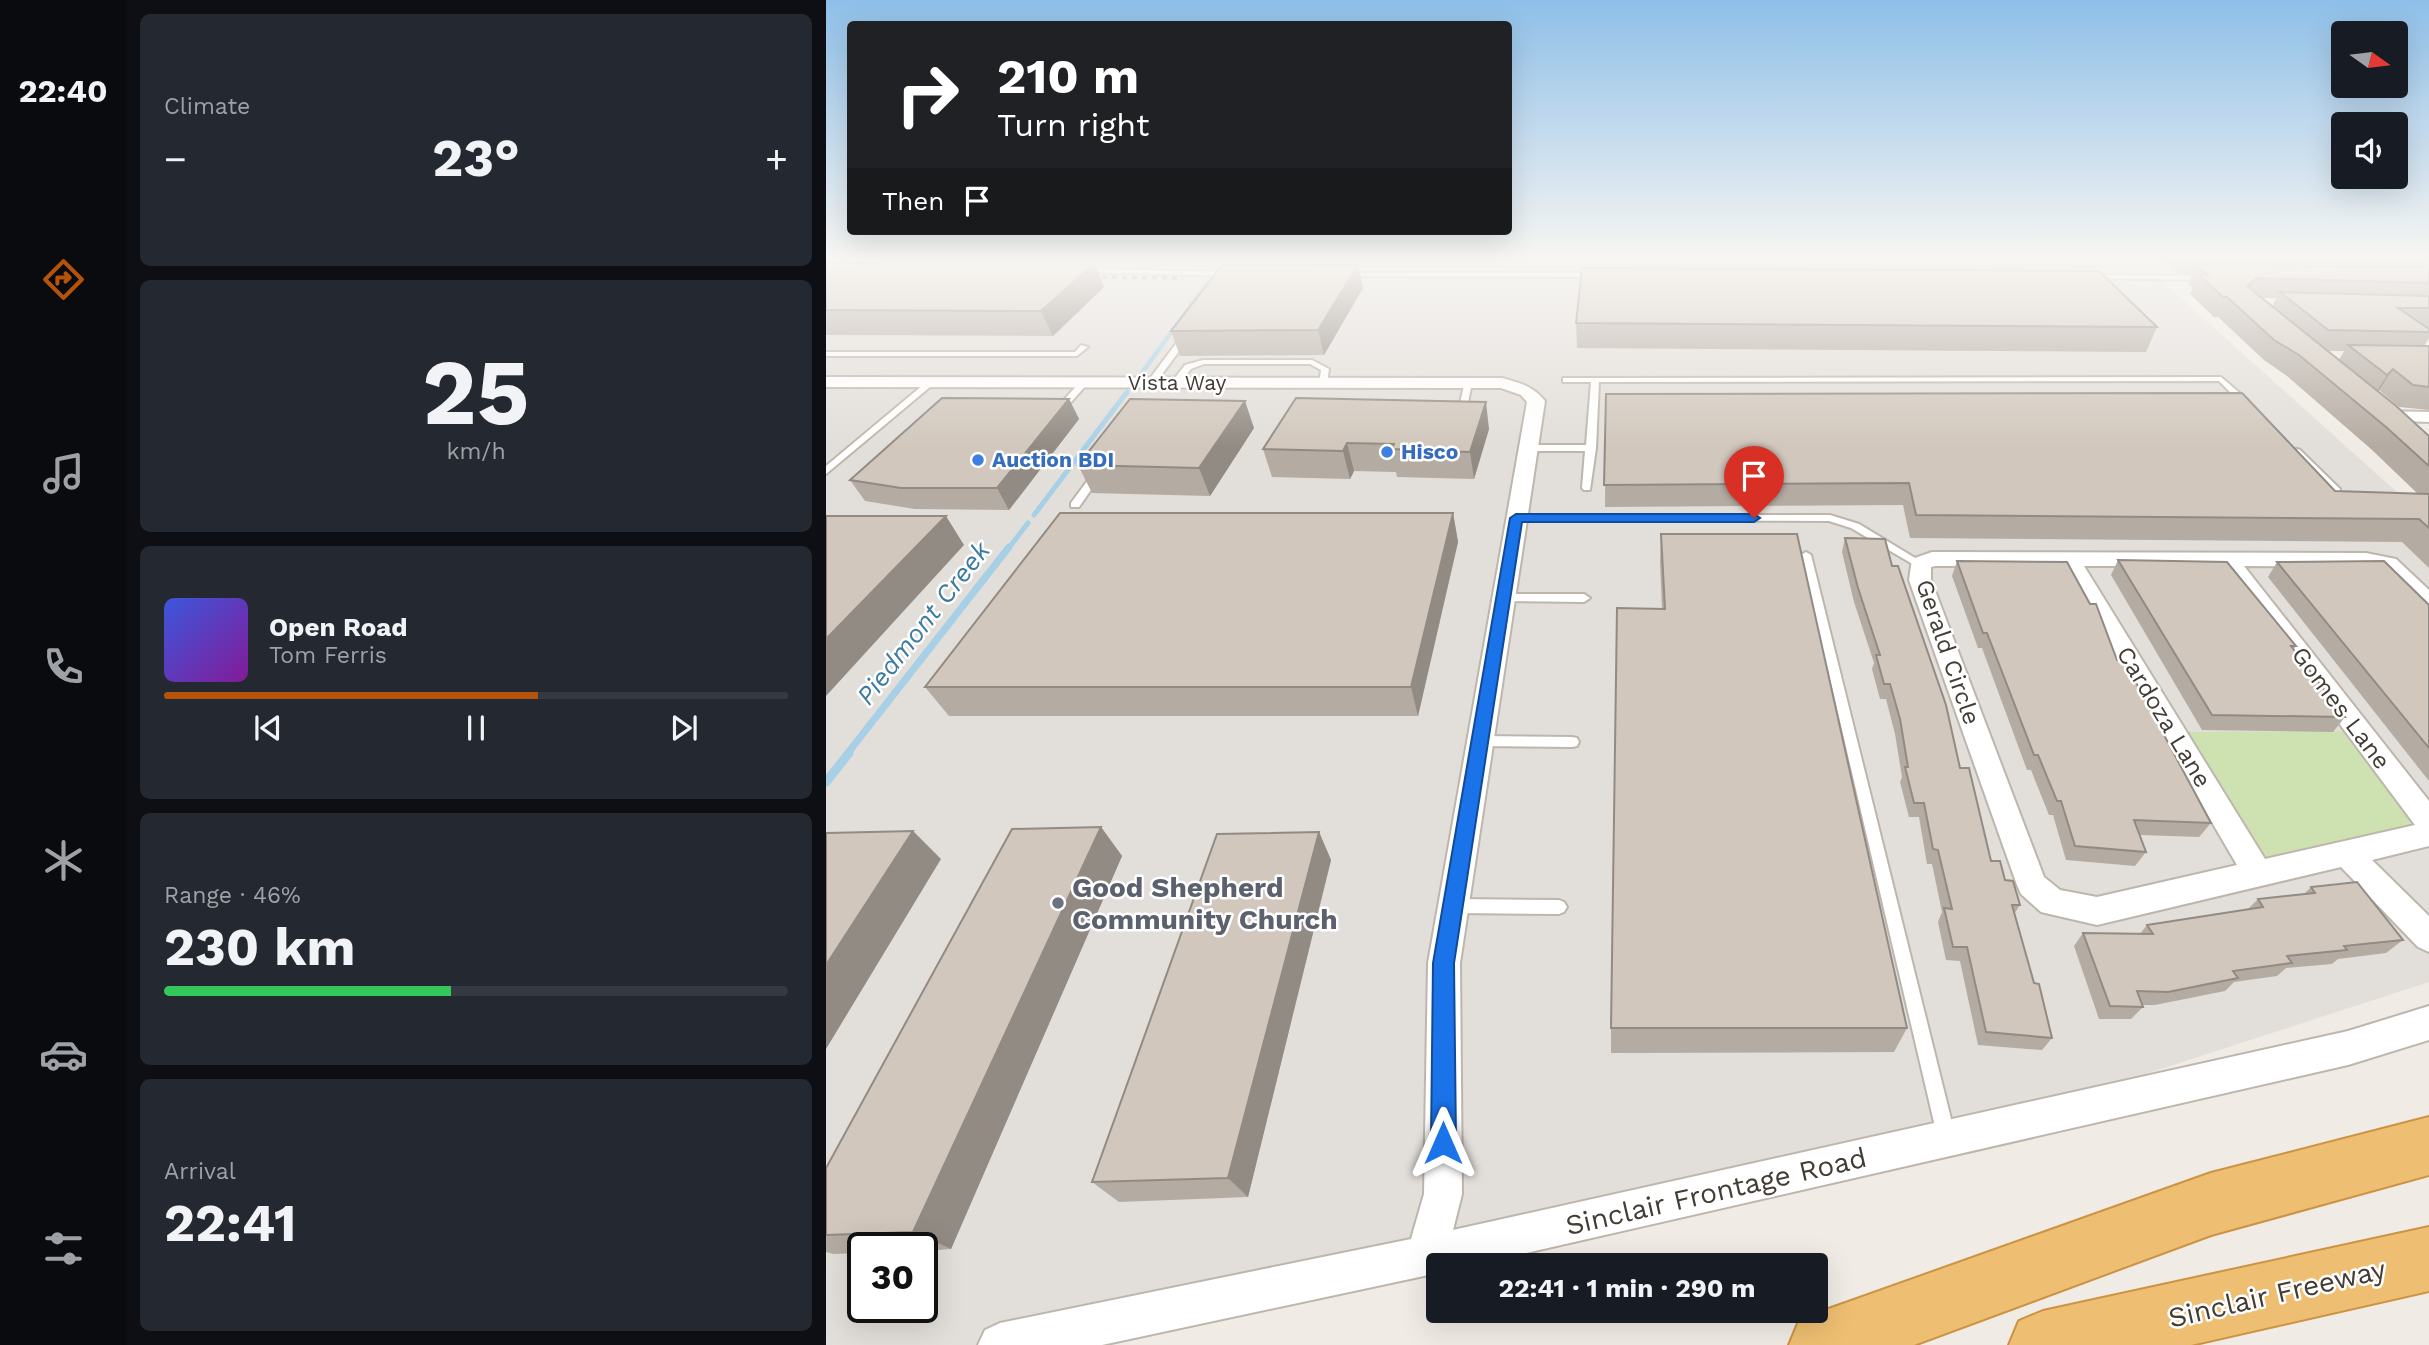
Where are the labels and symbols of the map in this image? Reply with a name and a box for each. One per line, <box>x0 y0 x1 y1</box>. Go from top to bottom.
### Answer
north arrow <box>2331 21 2408 98</box>
street label: Vista Way <box>1128 370 1226 395</box>
place label: Hisco <box>1401 439 1458 464</box>
marker: Hisco <box>1379 444 1395 460</box>
pin <box>1724 446 1784 518</box>
place label: Auction BDI <box>992 447 1114 472</box>
marker: Auction BDI <box>970 452 986 468</box>
water label: Piedmont Creek <box>850 535 996 710</box>
street label: Gerald Circle <box>1910 576 1986 728</box>
street label: Cardoza Lane <box>2111 641 2217 793</box>
street label: Gomes Lane <box>2286 641 2396 775</box>
place label: Good Shepherd Community Church <box>1072 871 1338 936</box>
marker: Good Shepherd Community Church <box>1050 895 1066 911</box>
position arrow <box>1406 1106 1480 1180</box>
street label: Sinclair Frontage Road <box>1562 1141 1870 1242</box>
speed limit sign: 30 <box>847 1232 938 1323</box>
street label: Sinclair Freeway <box>2165 1252 2389 1335</box>

